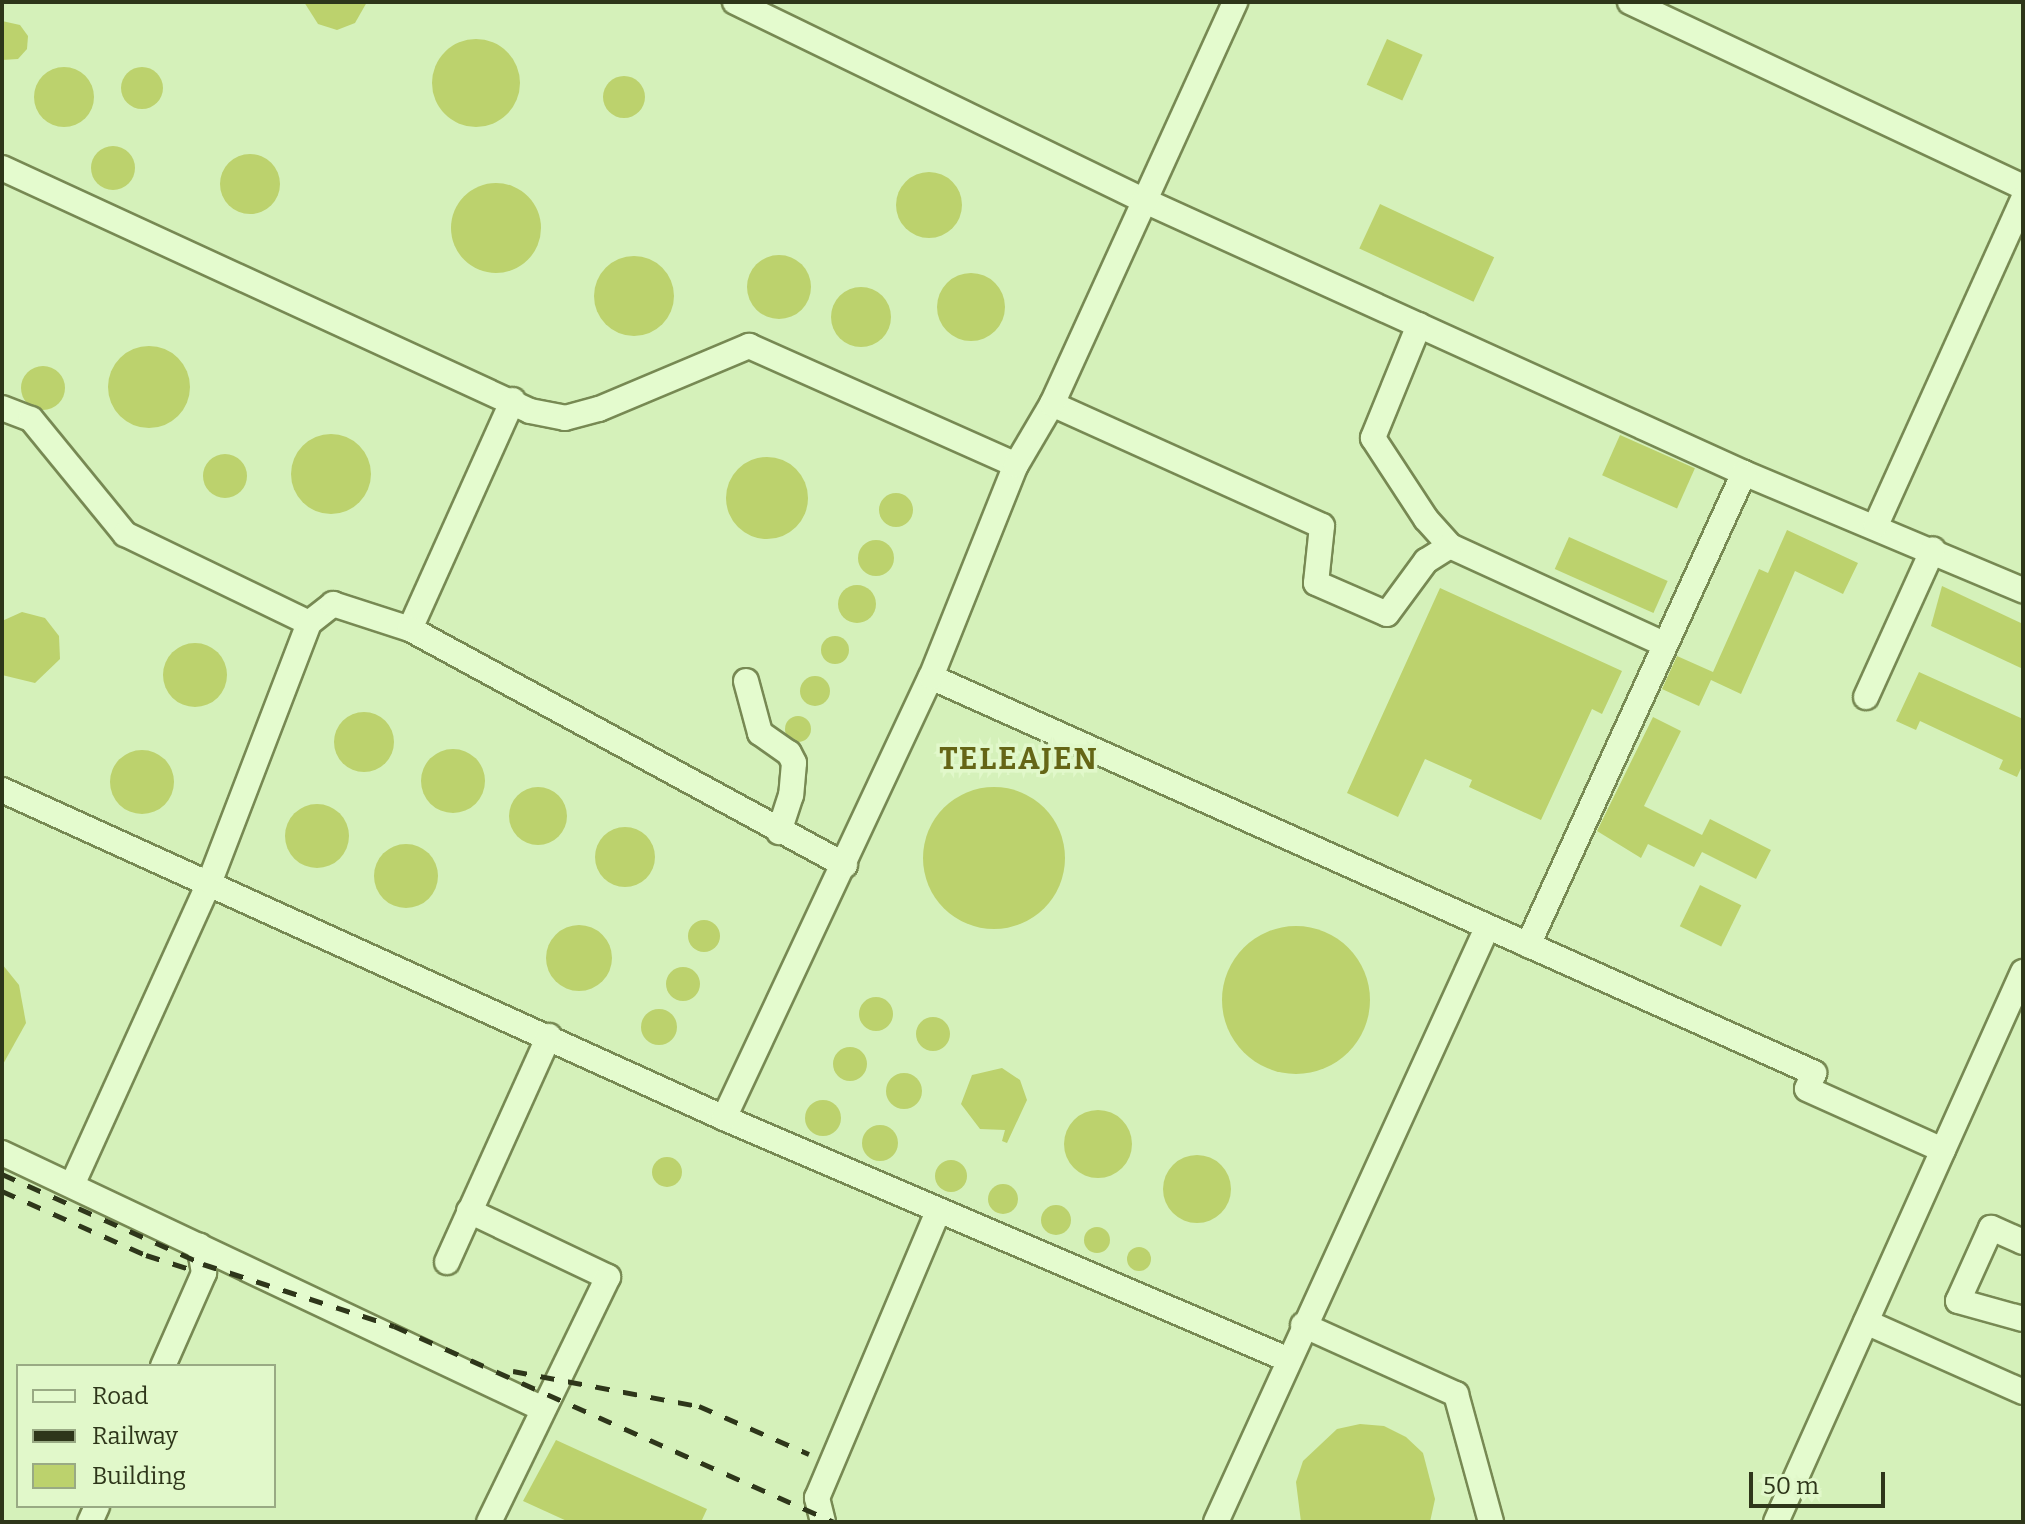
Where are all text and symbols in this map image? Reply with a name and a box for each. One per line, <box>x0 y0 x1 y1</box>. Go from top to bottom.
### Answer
district label: TELEAJEN <box>939 741 1099 777</box>
legend <box>16 1364 276 1508</box>
text: Road <box>92 1382 148 1410</box>
text: Railway <box>92 1422 178 1450</box>
scale bar <box>1753 1456 1889 1506</box>
text: Building <box>92 1462 186 1490</box>
text: 50 m <box>1763 1472 1819 1500</box>

